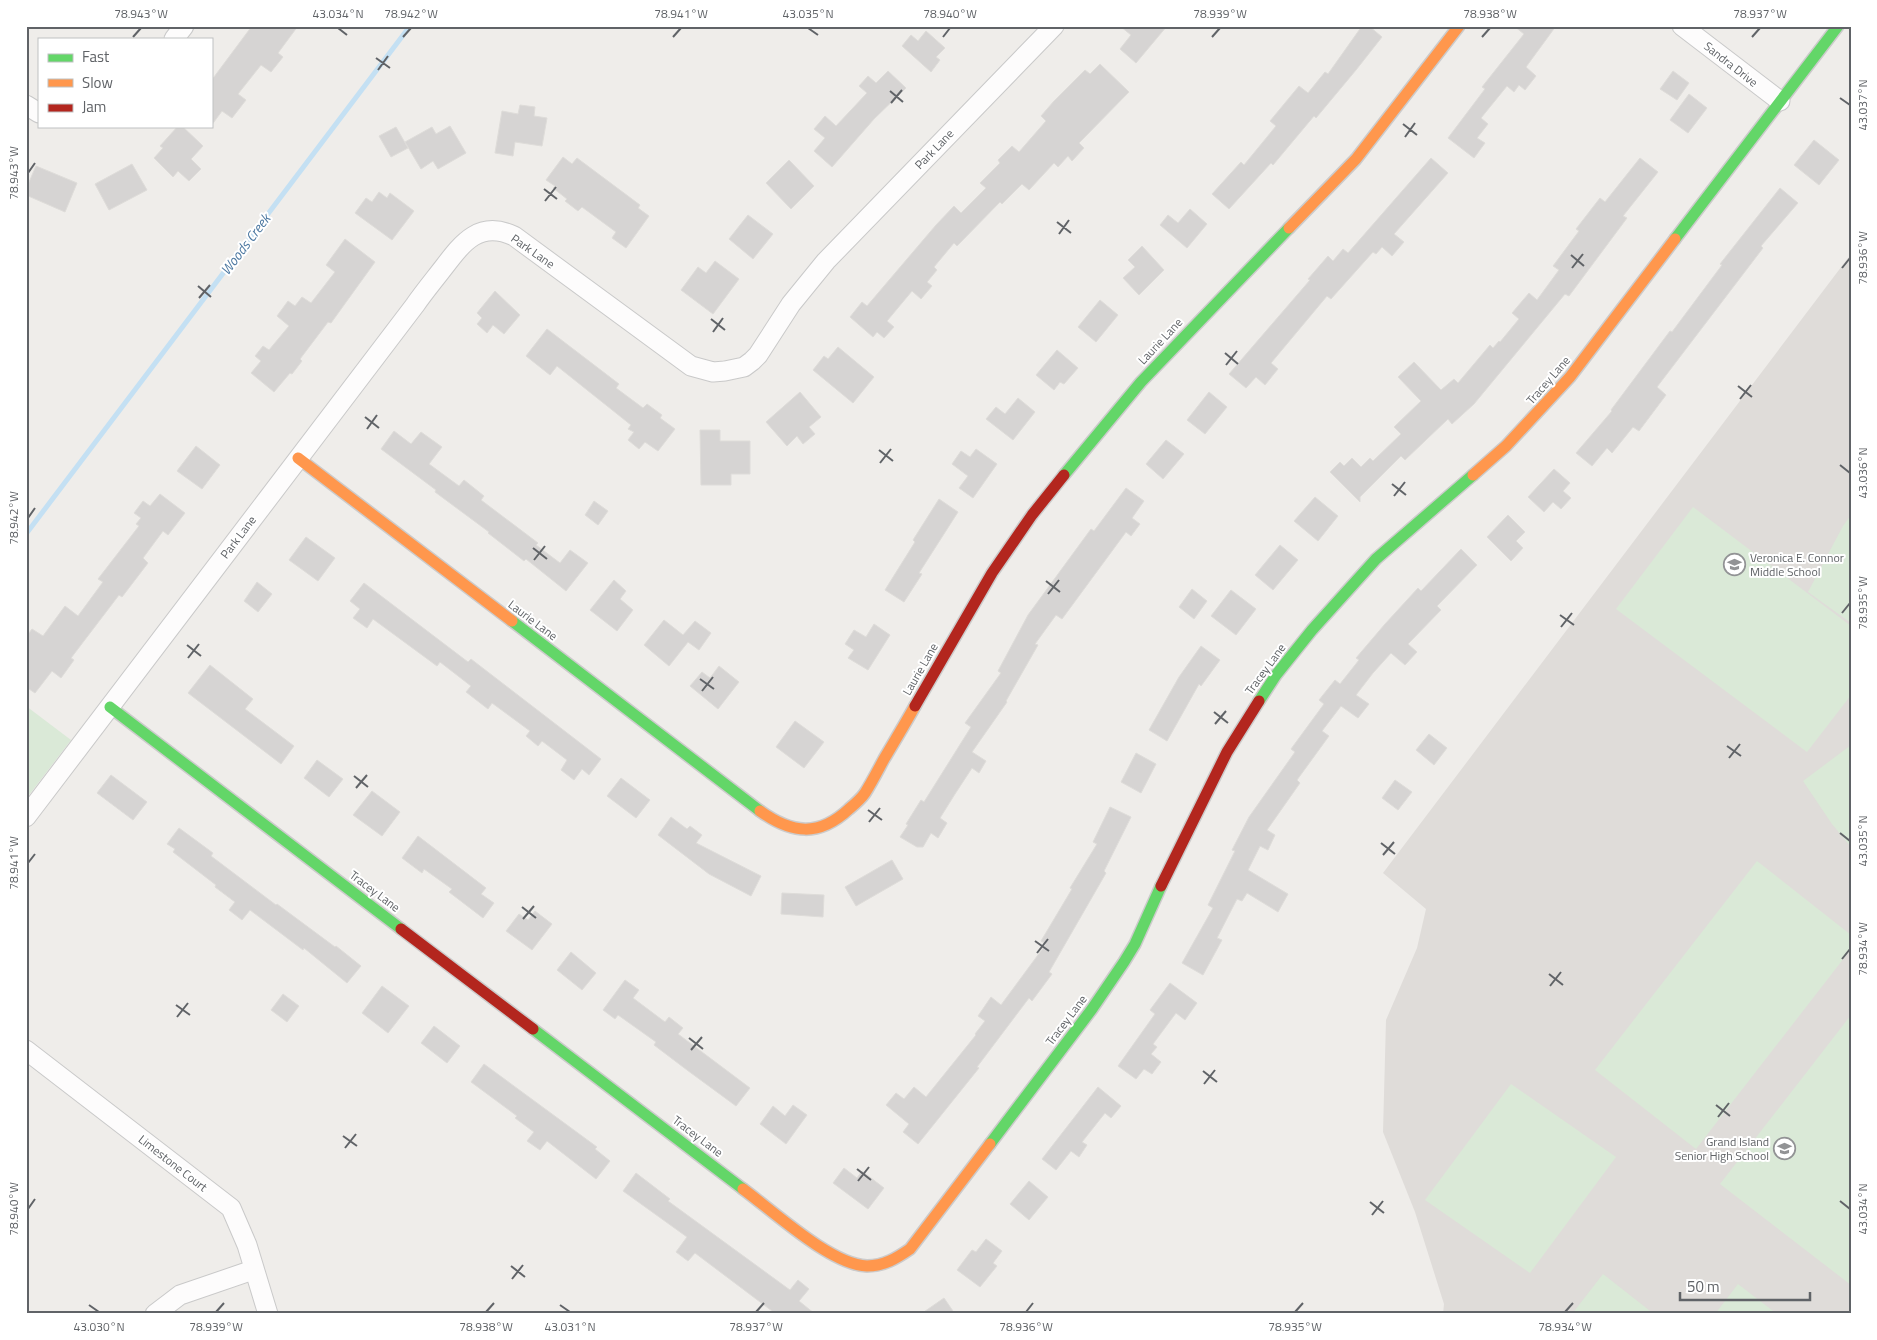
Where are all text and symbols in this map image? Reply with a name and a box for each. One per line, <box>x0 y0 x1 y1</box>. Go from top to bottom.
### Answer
text: 78.943°W <box>114 4 168 23</box>
text: 43.034°N <box>312 4 364 23</box>
text: 78.942°W <box>384 4 438 23</box>
text: 78.941°W <box>654 4 708 23</box>
text: 43.035°N <box>782 4 834 23</box>
text: 78.940°W <box>923 4 977 23</box>
text: 78.939°W <box>1193 4 1247 23</box>
text: 78.938°W <box>1463 4 1517 23</box>
text: 78.937°W <box>1733 4 1787 23</box>
street label: Sandra Drive <box>1700 37 1762 91</box>
legend <box>38 38 212 128</box>
text: Fast <box>82 45 110 68</box>
text: Slow <box>82 71 113 94</box>
text: 43.037°N <box>1853 79 1872 131</box>
text: Jam <box>82 95 106 118</box>
street label: Park Lane <box>910 124 958 174</box>
text: 78.943°W <box>4 146 23 200</box>
water label: Woods Creek <box>215 208 276 279</box>
street label: Park Lane <box>507 229 559 273</box>
text: 78.936°W <box>1853 231 1872 285</box>
street label: Laurie Lane <box>1133 313 1187 369</box>
street label: Tracey Lane <box>1521 351 1575 409</box>
text: 43.036°N <box>1853 447 1872 499</box>
text: 78.942°W <box>4 491 23 545</box>
street label: Park Lane <box>215 511 261 563</box>
place label: Veronica E. Connor Middle School <box>1750 548 1844 581</box>
school or university icon: Veronica E. Connor Middle School <box>1722 552 1746 576</box>
text: 78.935°W <box>1853 576 1872 630</box>
street label: Laurie Lane <box>504 595 562 645</box>
street label: Laurie Lane <box>897 639 943 699</box>
street label: Tracey Lane <box>1240 639 1290 699</box>
text: 43.035°N <box>1853 815 1872 867</box>
text: 78.941°W <box>4 836 23 890</box>
street label: Tracey Lane <box>346 866 404 916</box>
text: 78.934°W <box>1853 922 1872 976</box>
street label: Tracey Lane <box>1041 991 1091 1049</box>
street label: Tracey Lane <box>669 1111 727 1161</box>
street label: Limestone Court <box>134 1130 212 1197</box>
place label: Grand Island Senior High School <box>1675 1132 1769 1165</box>
school or university icon: Grand Island Senior High School <box>1773 1136 1797 1160</box>
text: 78.940°W <box>4 1182 23 1236</box>
text: 43.034°N <box>1853 1183 1872 1235</box>
scale bar <box>1680 1270 1810 1302</box>
text: 50 m <box>1687 1275 1720 1298</box>
text: 43.030°N <box>73 1317 125 1336</box>
text: 78.939°W <box>189 1317 243 1336</box>
text: 78.938°W <box>459 1317 513 1336</box>
text: 43.031°N <box>544 1317 596 1336</box>
text: 78.937°W <box>729 1317 783 1336</box>
text: 78.936°W <box>999 1317 1053 1336</box>
text: 78.935°W <box>1268 1317 1322 1336</box>
text: 78.934°W <box>1538 1317 1592 1336</box>

